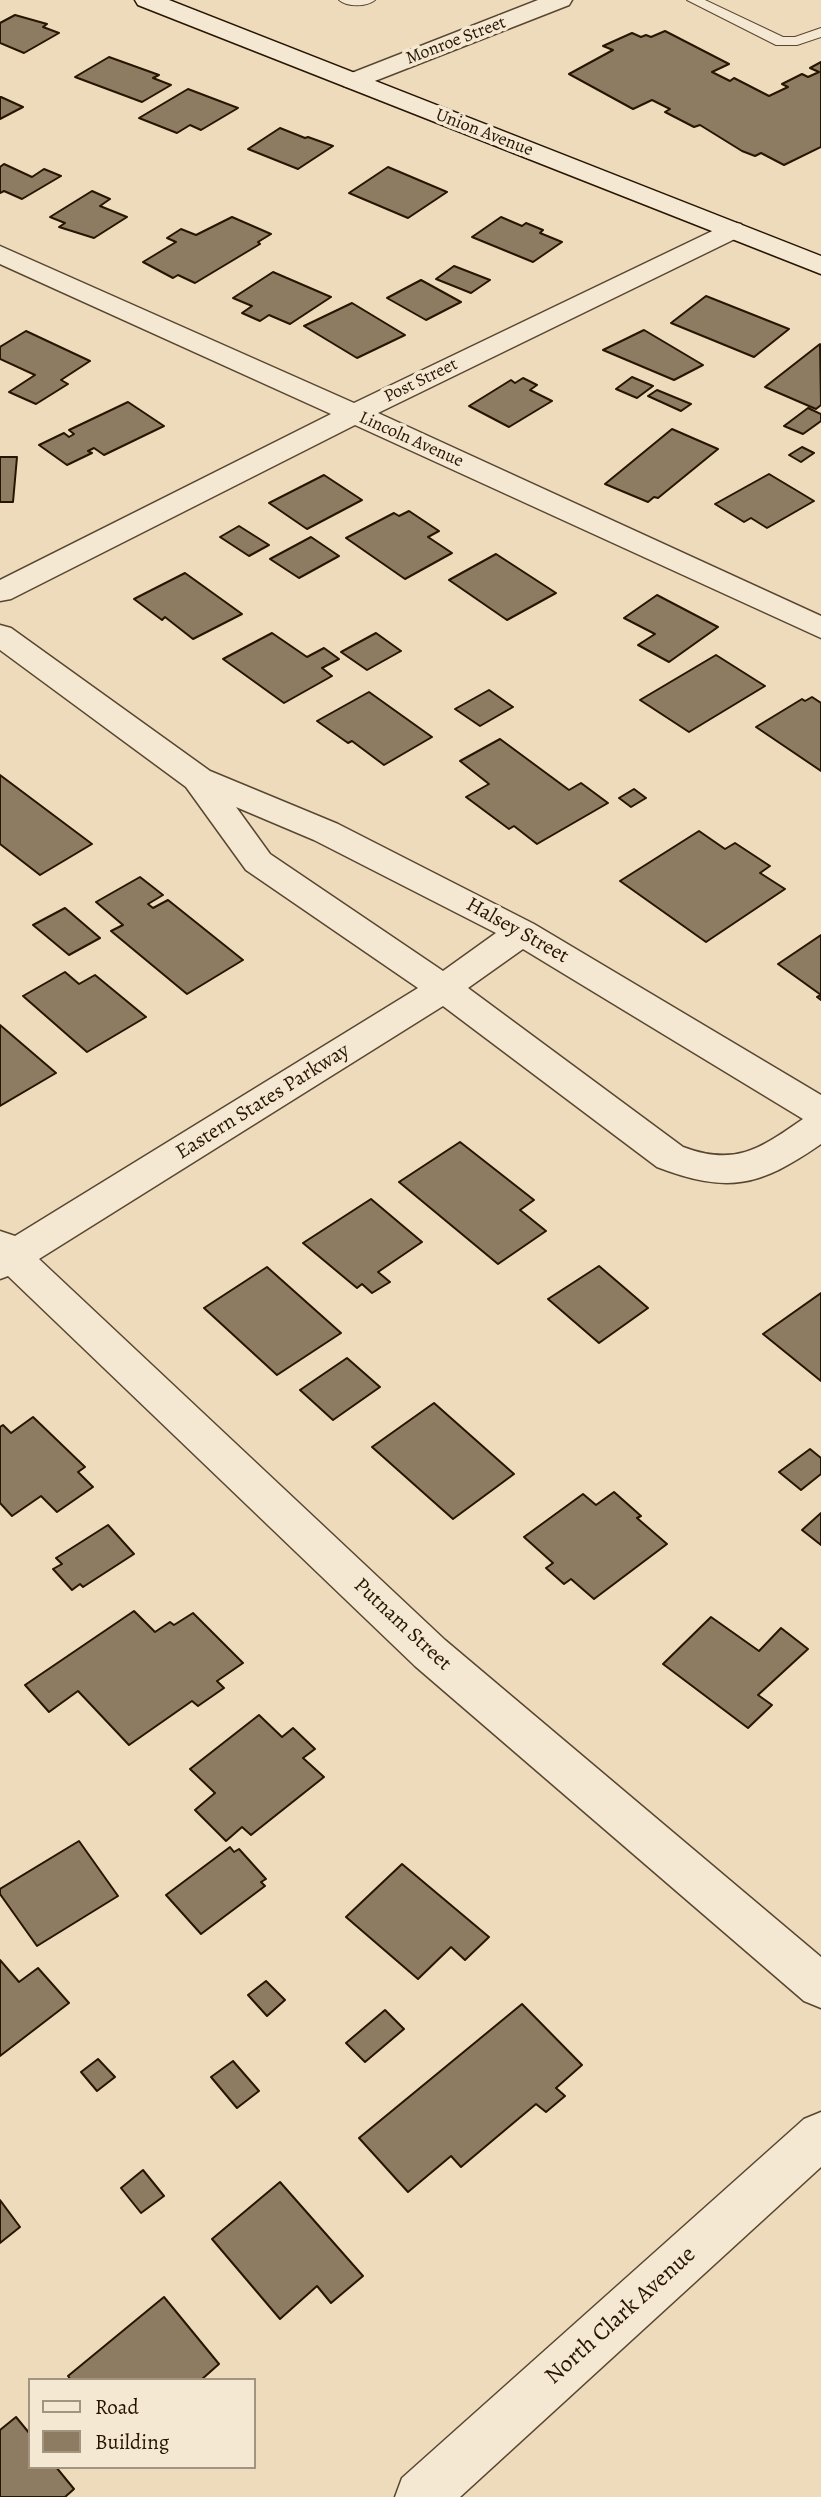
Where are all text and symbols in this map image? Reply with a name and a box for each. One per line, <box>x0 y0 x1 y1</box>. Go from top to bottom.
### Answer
street label: Monroe Street <box>403 12 509 70</box>
street label: Union Avenue <box>432 104 536 162</box>
street label: Post Street <box>381 354 461 408</box>
street label: Lincoln Avenue <box>356 407 466 473</box>
street label: Halsey Street <box>461 893 573 969</box>
street label: Eastern States Parkway <box>172 1038 354 1166</box>
street label: Putnam Street <box>348 1573 456 1677</box>
street label: North Clark Avenue <box>540 2241 702 2391</box>
legend <box>28 2378 256 2469</box>
text: Road <box>95 2393 139 2421</box>
text: Building <box>95 2428 169 2456</box>

